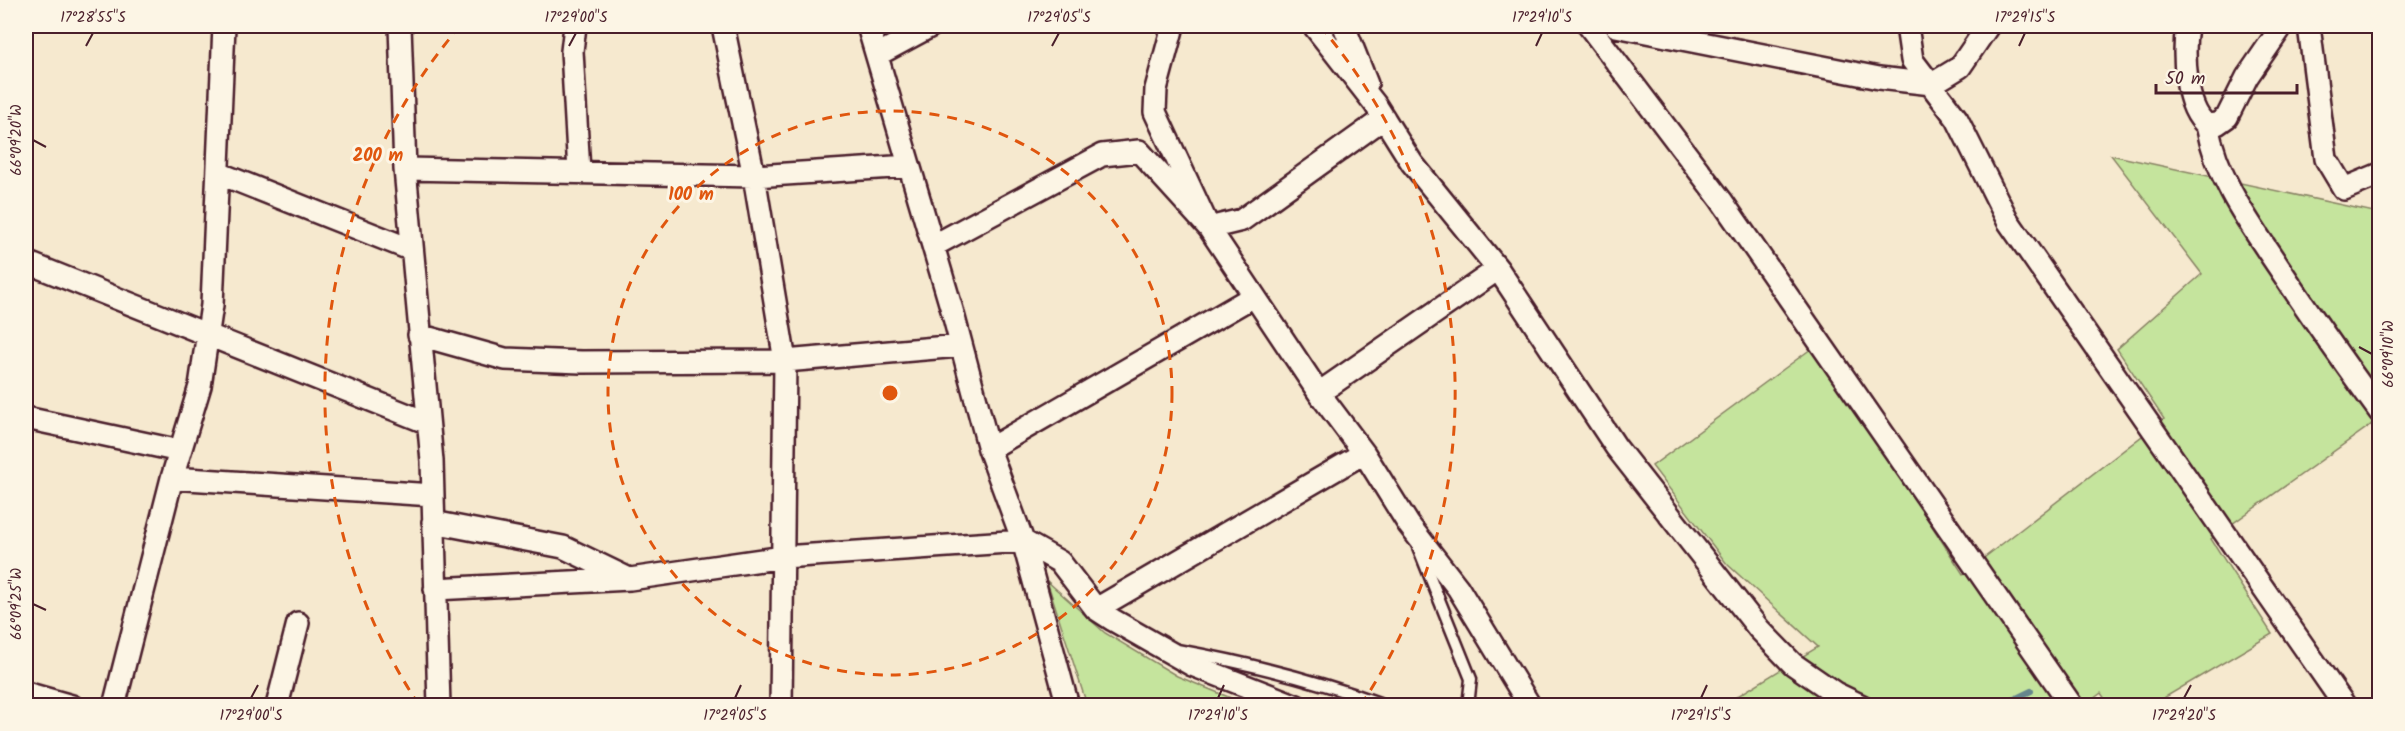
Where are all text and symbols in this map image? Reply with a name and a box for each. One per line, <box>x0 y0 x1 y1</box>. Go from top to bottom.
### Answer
text: 17°28'55"S <box>60 6 126 30</box>
text: 17°29'00"S <box>545 6 607 30</box>
text: 17°29'05"S <box>1027 6 1091 30</box>
text: 17°29'10"S <box>1512 6 1572 30</box>
text: 17°29'15"S <box>1995 6 2055 30</box>
scale bar <box>2156 57 2297 95</box>
text: 50 m <box>2165 65 2205 94</box>
text: 66°09'20"W <box>5 104 29 176</box>
text: 200 m <box>353 142 404 171</box>
text: 100 m <box>668 181 714 210</box>
text: 66°09'10"W <box>2377 320 2401 388</box>
centre of rings <box>880 383 900 403</box>
text: 66°09'25"W <box>5 568 29 640</box>
text: 17°29'00"S <box>220 704 282 728</box>
text: 17°29'05"S <box>703 704 767 728</box>
text: 17°29'10"S <box>1188 704 1248 728</box>
text: 17°29'15"S <box>1671 704 1731 728</box>
text: 17°29'20"S <box>2152 704 2216 728</box>

